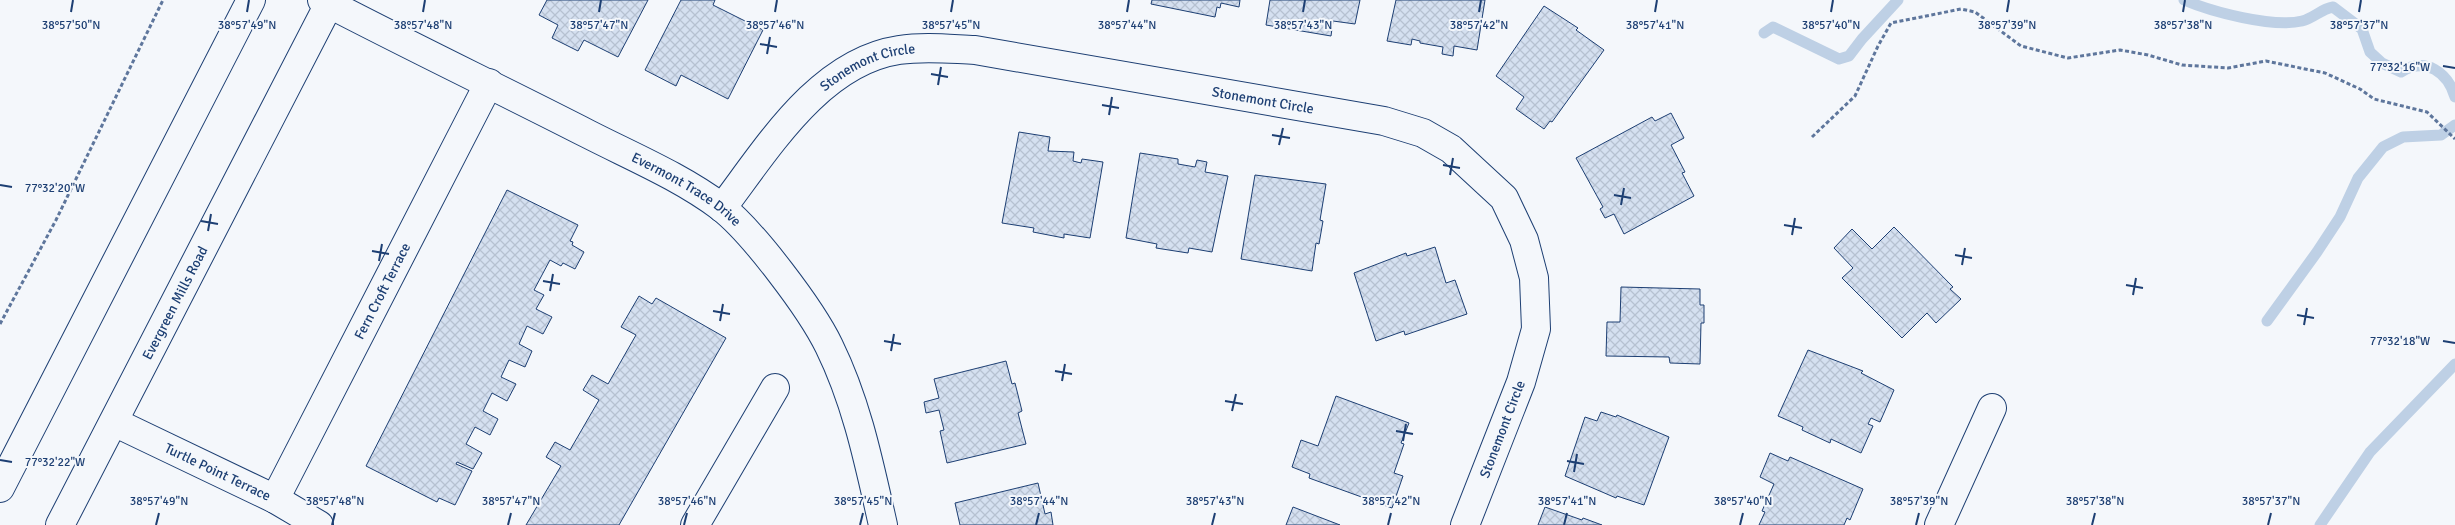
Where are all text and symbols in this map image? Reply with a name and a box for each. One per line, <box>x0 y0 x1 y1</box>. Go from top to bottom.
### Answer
text: 38°57'50"N <box>42 18 100 33</box>
text: 38°57'49"N <box>218 18 276 33</box>
text: 38°57'48"N <box>394 18 452 33</box>
text: 38°57'47"N <box>570 18 628 33</box>
text: 38°57'46"N <box>746 18 804 33</box>
text: 38°57'45"N <box>922 18 980 33</box>
text: 38°57'44"N <box>1098 18 1156 33</box>
text: 38°57'43"N <box>1274 18 1332 33</box>
text: 38°57'42"N <box>1450 18 1508 33</box>
text: 38°57'41"N <box>1626 18 1684 33</box>
text: 38°57'40"N <box>1802 18 1860 33</box>
text: 38°57'39"N <box>1978 18 2036 33</box>
text: 38°57'38"N <box>2154 18 2212 33</box>
text: 38°57'37"N <box>2330 18 2388 33</box>
street label: Stonemont Circle <box>817 40 916 95</box>
text: 77°32'16"W <box>2370 60 2430 75</box>
street label: Stonemont Circle <box>1211 83 1315 118</box>
street label: Evermont Trace Drive <box>629 149 745 230</box>
text: 77°32'20"W <box>25 181 85 196</box>
street label: Fern Croft Terrace <box>351 240 414 342</box>
street label: Evergreen Mills Road <box>139 243 211 363</box>
text: 77°32'18"W <box>2370 334 2430 349</box>
street label: Stonemont Circle <box>1476 378 1529 480</box>
street label: Turtle Point Terrace <box>162 439 273 505</box>
text: 77°32'22"W <box>25 455 85 470</box>
text: 38°57'49"N <box>130 494 188 509</box>
text: 38°57'48"N <box>306 494 364 509</box>
text: 38°57'47"N <box>482 494 540 509</box>
text: 38°57'46"N <box>658 494 716 509</box>
text: 38°57'45"N <box>834 494 892 509</box>
text: 38°57'44"N <box>1010 494 1068 509</box>
text: 38°57'43"N <box>1186 494 1244 509</box>
text: 38°57'42"N <box>1362 494 1420 509</box>
text: 38°57'41"N <box>1538 494 1596 509</box>
text: 38°57'40"N <box>1714 494 1772 509</box>
text: 38°57'39"N <box>1890 494 1948 509</box>
text: 38°57'38"N <box>2066 494 2124 509</box>
text: 38°57'37"N <box>2242 494 2300 509</box>

